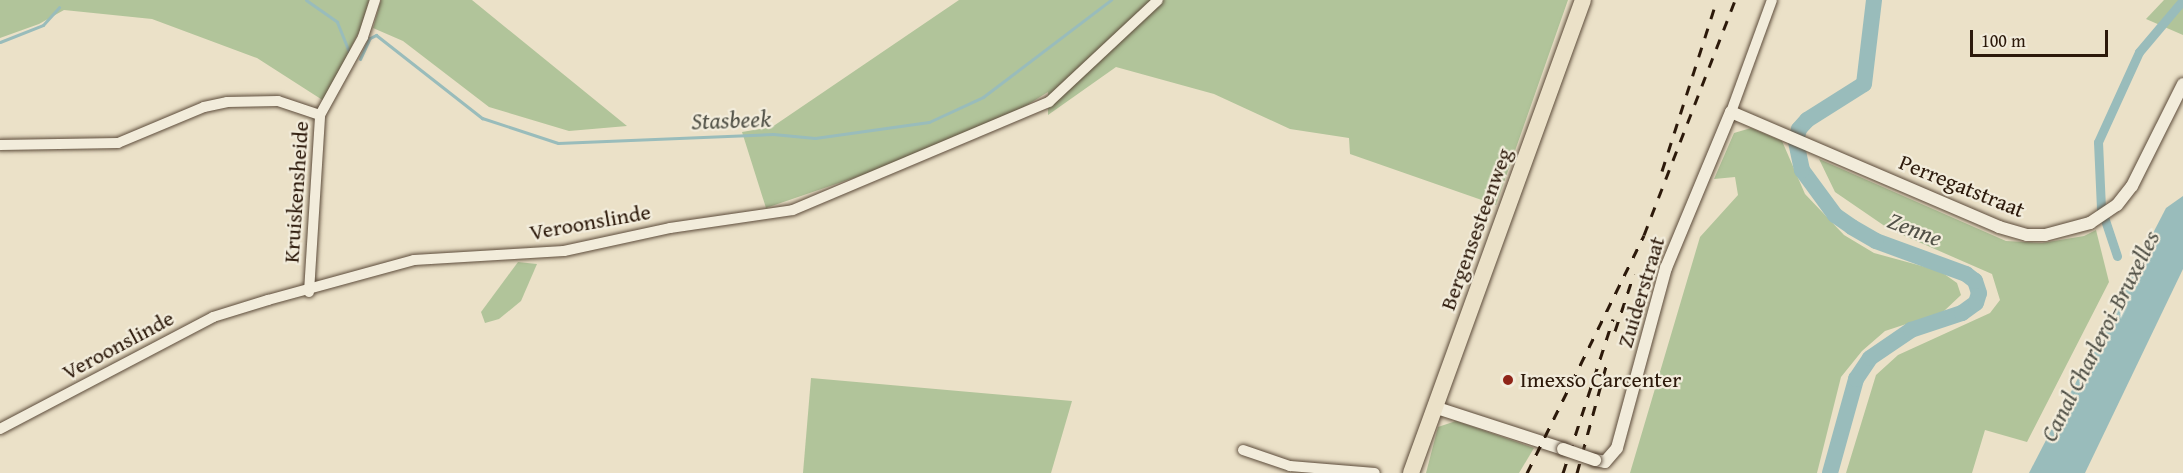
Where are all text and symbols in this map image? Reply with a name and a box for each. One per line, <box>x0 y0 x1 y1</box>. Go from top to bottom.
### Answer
scale bar <box>1973 18 2111 56</box>
text: 100 m <box>1981 27 2026 54</box>
water label: Stasbeek <box>691 104 771 136</box>
street label: Kruiskensheide <box>278 120 314 264</box>
street label: Bergensesteenweg <box>1434 144 1518 314</box>
street label: Perregatstraat <box>1895 149 2029 223</box>
street label: Veroonslinde <box>527 198 653 246</box>
water label: Zenne <box>1884 206 1946 252</box>
water label: Canal Charleroi-Bruxelles <box>2034 226 2166 446</box>
street label: Zuiderstraat <box>1612 233 1670 351</box>
street label: Veroonslinde <box>58 305 178 385</box>
place label: Imexso Carcenter <box>1520 367 1681 393</box>
marker: Imexso Carcenter <box>1501 373 1515 387</box>

